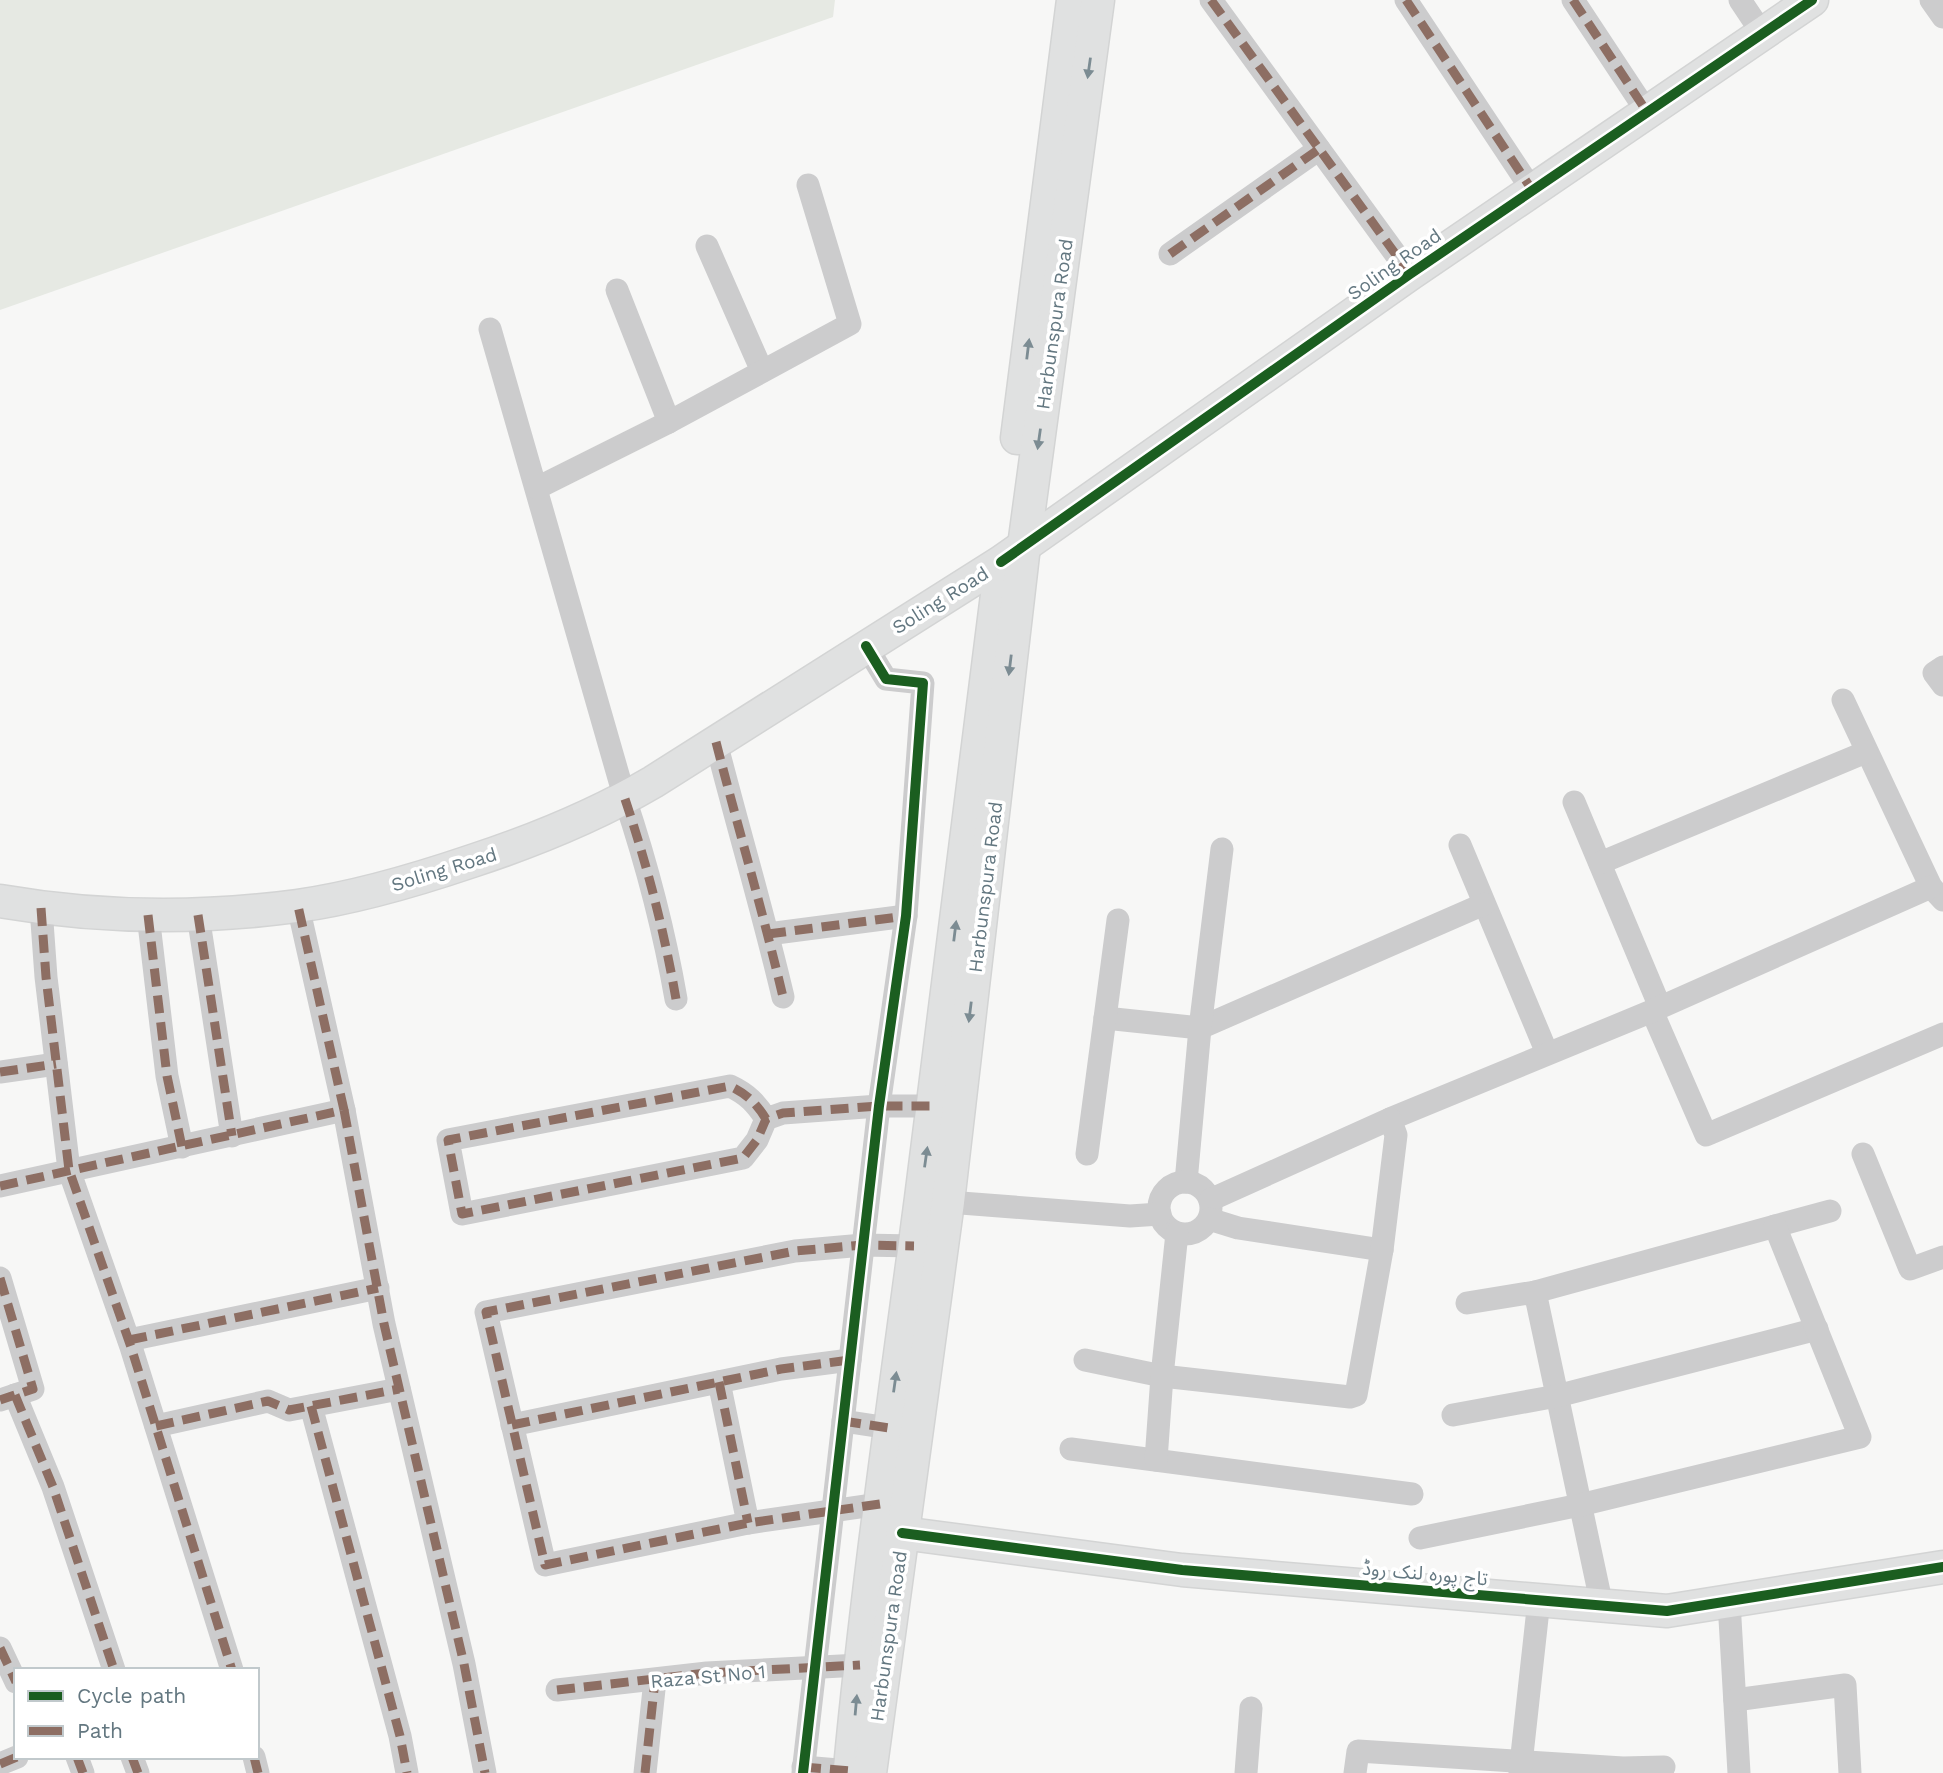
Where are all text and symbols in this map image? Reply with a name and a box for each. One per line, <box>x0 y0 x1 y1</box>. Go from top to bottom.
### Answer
one-way arrow <box>1083 57 1094 79</box>
street label: Soling Road <box>1343 224 1446 305</box>
street label: Harbunspura Road <box>1031 237 1078 411</box>
one-way arrow <box>1023 337 1034 359</box>
one-way arrow <box>1033 428 1044 450</box>
street label: Soling Road <box>888 562 993 639</box>
one-way arrow <box>1005 654 1016 676</box>
street label: Harbunspura Road <box>964 800 1007 974</box>
street label: Soling Road <box>389 843 500 896</box>
one-way arrow <box>949 920 960 942</box>
one-way arrow <box>965 1001 976 1023</box>
one-way arrow <box>921 1145 932 1167</box>
one-way arrow <box>890 1371 901 1393</box>
street label: Harbunspura Road <box>865 1549 912 1723</box>
street label: تاج پورہ لنک روڈ <box>1361 1557 1489 1592</box>
street label: Raza St No 1 <box>649 1660 767 1693</box>
legend <box>14 1668 259 1759</box>
text: Cycle path <box>77 1683 186 1708</box>
one-way arrow <box>851 1694 862 1716</box>
text: Path <box>77 1718 123 1743</box>

